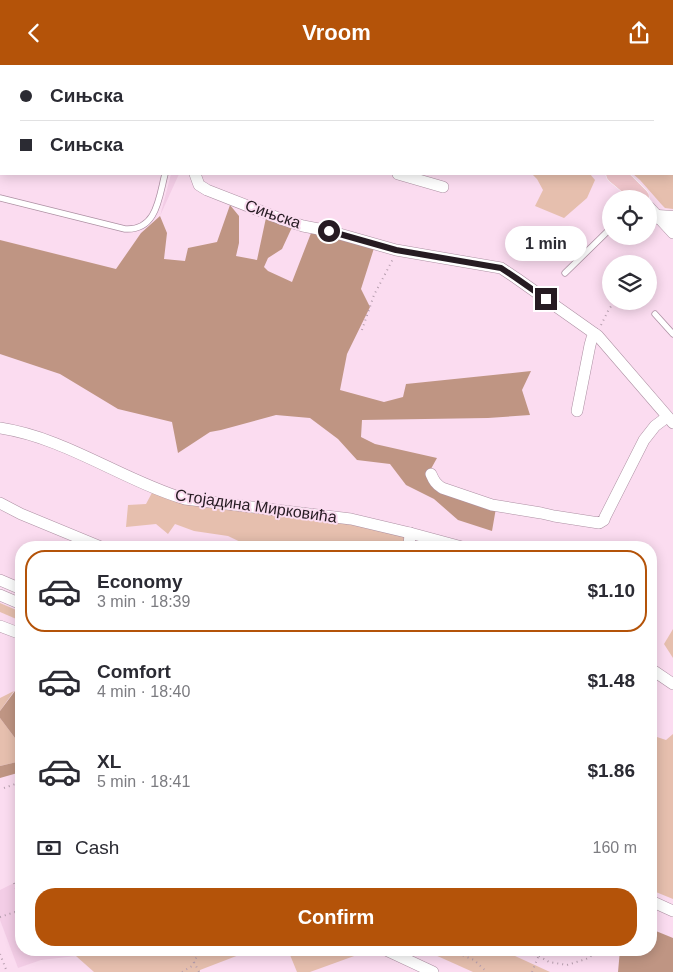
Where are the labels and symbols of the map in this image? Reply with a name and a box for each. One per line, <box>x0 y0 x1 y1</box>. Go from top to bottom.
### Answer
street label: Сињска <box>243 197 303 231</box>
route start <box>318 220 340 242</box>
callout: 1 min <box>505 227 587 261</box>
route end <box>535 288 557 310</box>
street label: Стојадина Мирковића <box>174 486 338 526</box>

